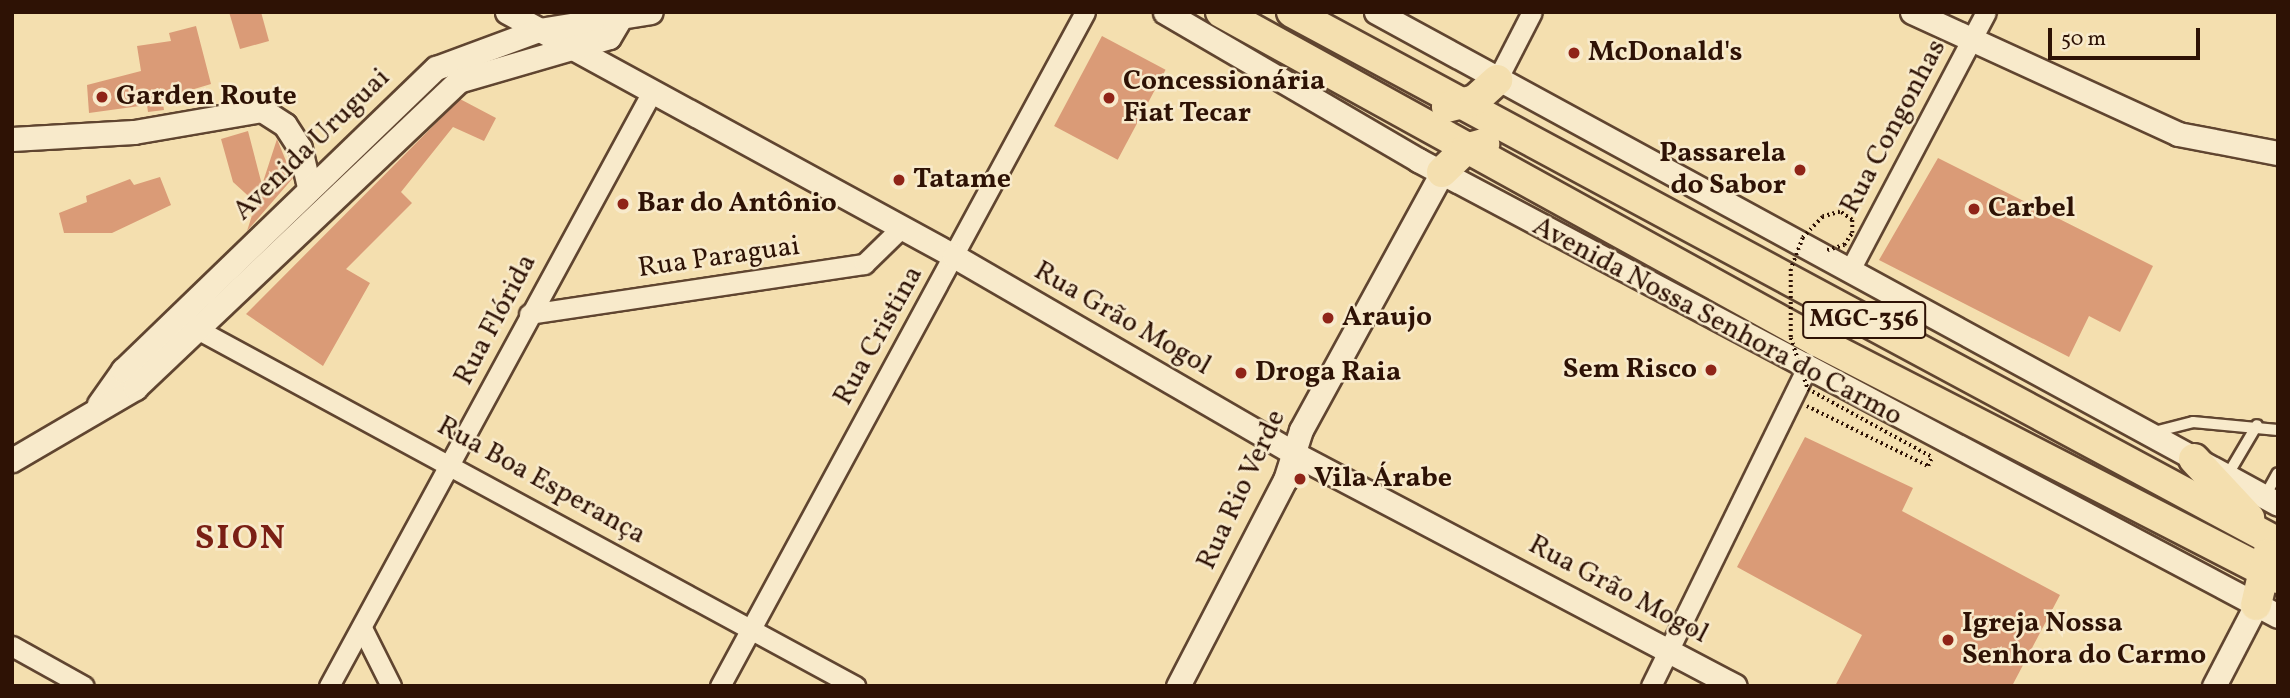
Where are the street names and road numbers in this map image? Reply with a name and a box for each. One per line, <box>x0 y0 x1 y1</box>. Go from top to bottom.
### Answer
street label: Rua Congonhas <box>1834 34 1954 220</box>
street label: Avenida Uruguai <box>227 62 397 228</box>
street label: Avenida Nossa Senhora do Carmo <box>1526 210 1908 434</box>
street label: Rua Paraguai <box>636 230 802 286</box>
street label: Rua Flórida <box>448 249 544 391</box>
street label: Rua Grão Mogol <box>1028 255 1216 383</box>
street label: Rua Cristina <box>827 261 931 411</box>
road number: MGC-356 <box>1801 298 1927 342</box>
street label: Rua Rio Verde <box>1190 404 1294 576</box>
street label: Rua Boa Esperança <box>431 410 651 552</box>
street label: Rua Grão Mogol <box>1522 528 1714 652</box>

